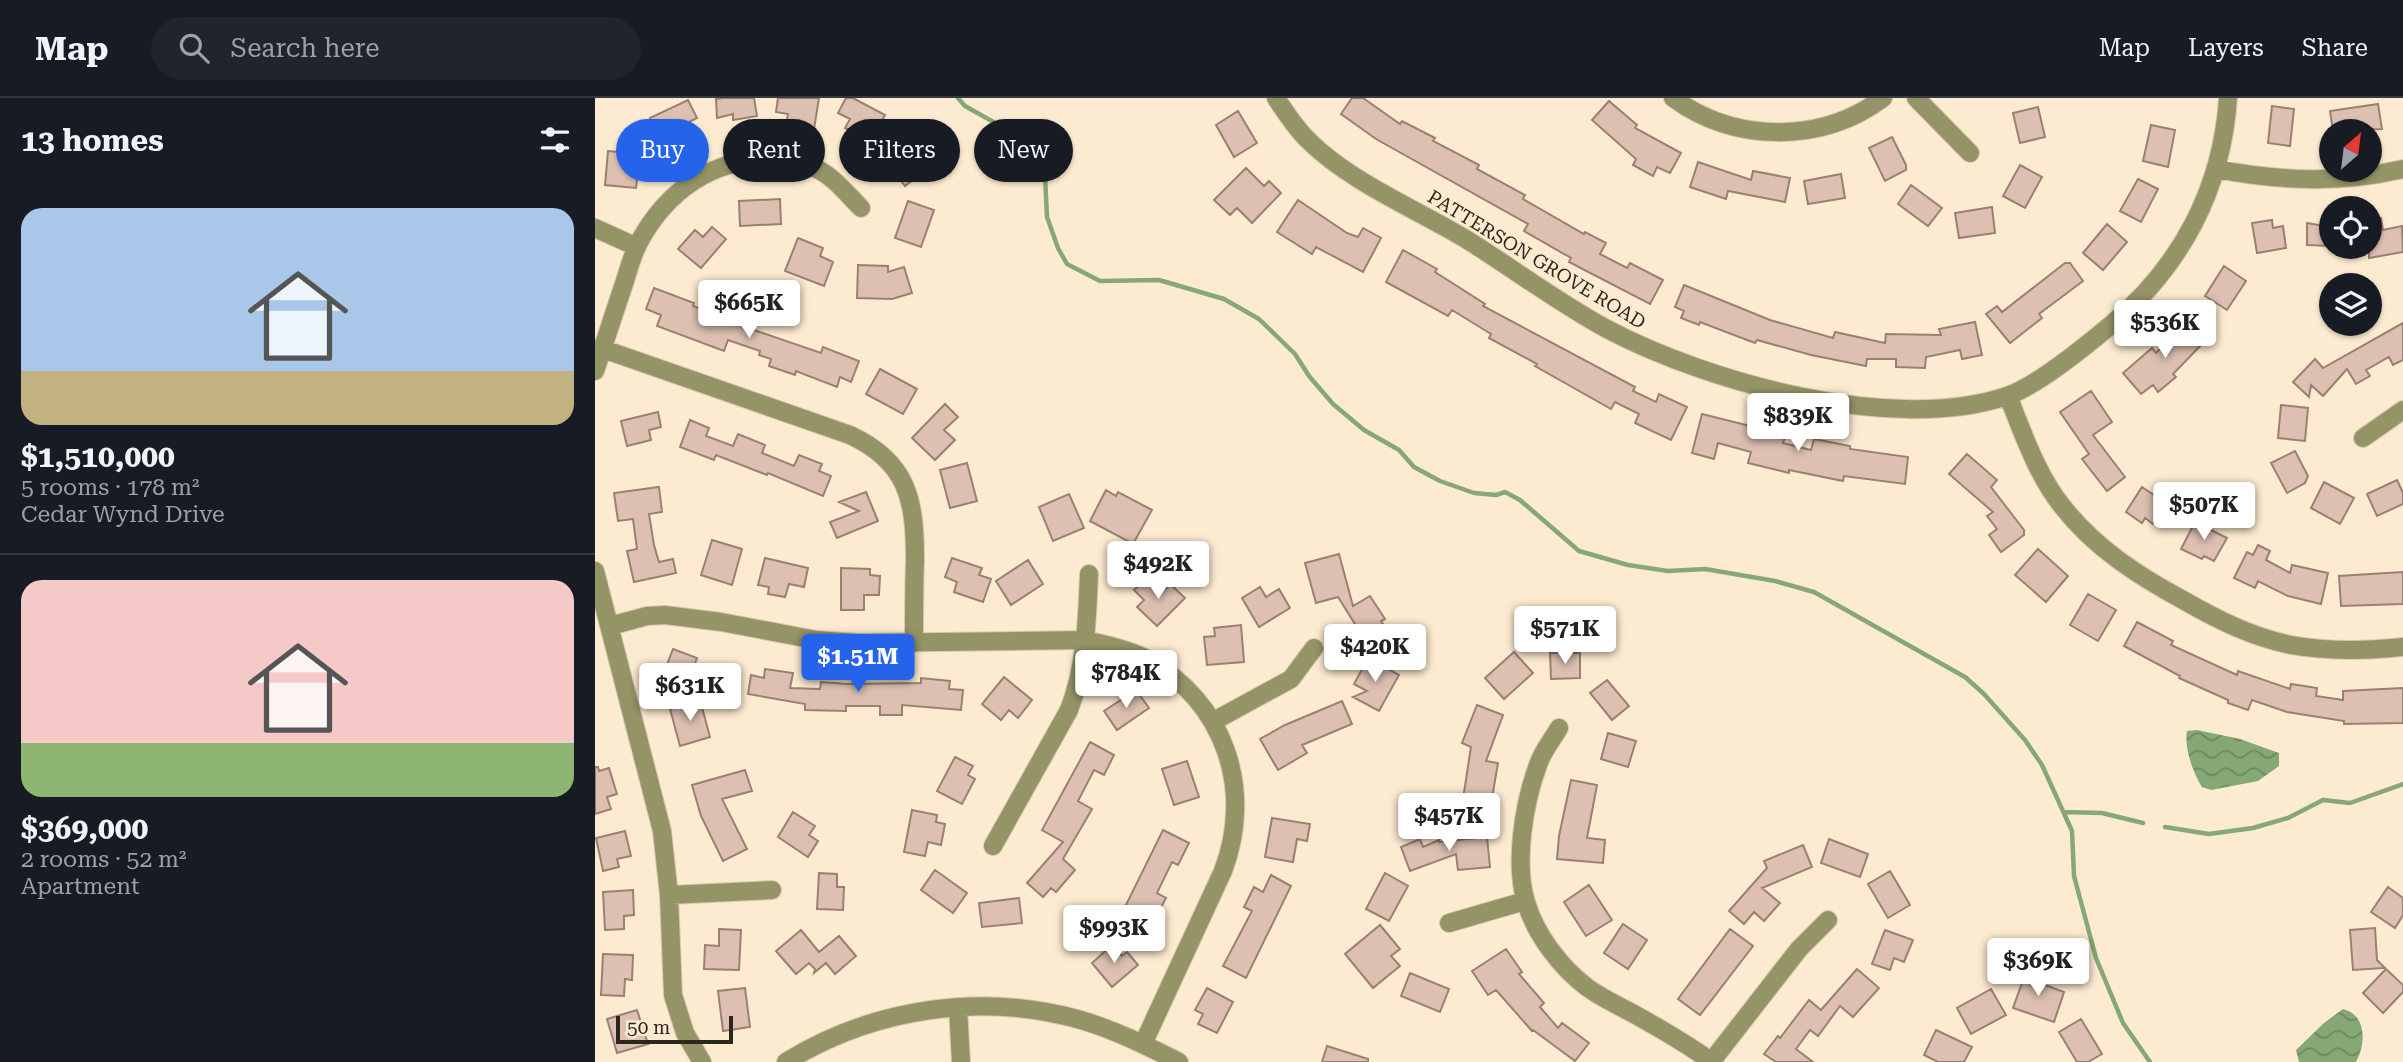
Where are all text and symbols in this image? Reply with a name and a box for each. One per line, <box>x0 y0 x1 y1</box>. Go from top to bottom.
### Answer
search box <box>151 17 641 80</box>
text: Map <box>35 29 109 68</box>
icon: search <box>175 29 213 67</box>
text: Search here <box>231 33 380 63</box>
text: Map <box>2099 34 2150 62</box>
text: Layers <box>2188 34 2264 62</box>
text: Share <box>2302 34 2368 62</box>
chip: Buy <box>616 119 709 182</box>
chip: Rent <box>723 119 825 182</box>
chip: Filters <box>839 119 960 182</box>
chip: New <box>974 119 1073 182</box>
north arrow <box>2319 119 2382 182</box>
map controls <box>2319 119 2382 336</box>
icon: filters <box>536 121 574 159</box>
text: 13 homes <box>21 123 164 158</box>
street label: PATTERSON GROVE ROAD <box>1424 185 1650 334</box>
button: locate <box>2319 196 2382 259</box>
icon: home <box>235 253 361 379</box>
button: layers <box>2319 273 2382 336</box>
pin: $665K <box>700 280 798 340</box>
text: $665K <box>714 289 784 316</box>
pin: $536K <box>2116 300 2214 360</box>
text: $536K <box>2130 309 2200 336</box>
pin: $839K <box>1749 394 1847 453</box>
text: $839K <box>1763 402 1833 429</box>
text: $1,510,000 <box>21 439 175 474</box>
text: 5 rooms · 178 m² <box>21 474 199 501</box>
pin: $507K <box>2155 482 2253 542</box>
text: $507K <box>2169 491 2239 518</box>
text: Cedar Wynd Drive <box>21 501 225 528</box>
pin: $492K <box>1109 542 1207 601</box>
text: $492K <box>1123 550 1193 577</box>
pin: $571K <box>1516 606 1614 666</box>
text: $571K <box>1530 615 1600 642</box>
pin: $420K <box>1326 624 1424 684</box>
icon: home <box>235 625 361 751</box>
text: $420K <box>1340 633 1410 660</box>
pin: $1.51M <box>801 634 915 694</box>
text: $1.51M <box>818 643 898 670</box>
pin: $784K <box>1077 650 1175 710</box>
text: $784K <box>1091 659 1161 686</box>
pin: $631K <box>641 664 739 723</box>
text: $631K <box>655 672 725 699</box>
pin: $457K <box>1400 794 1498 853</box>
text: $457K <box>1414 802 1484 829</box>
text: $369,000 <box>21 811 148 846</box>
text: 2 rooms · 52 m² <box>21 846 187 873</box>
text: Apartment <box>21 873 140 900</box>
pin: $993K <box>1065 906 1163 965</box>
text: $993K <box>1079 914 1149 941</box>
pin: $369K <box>1989 939 2087 998</box>
text: $369K <box>2003 947 2073 974</box>
scale bar <box>616 1013 733 1045</box>
text: 50 m <box>627 1016 670 1039</box>

